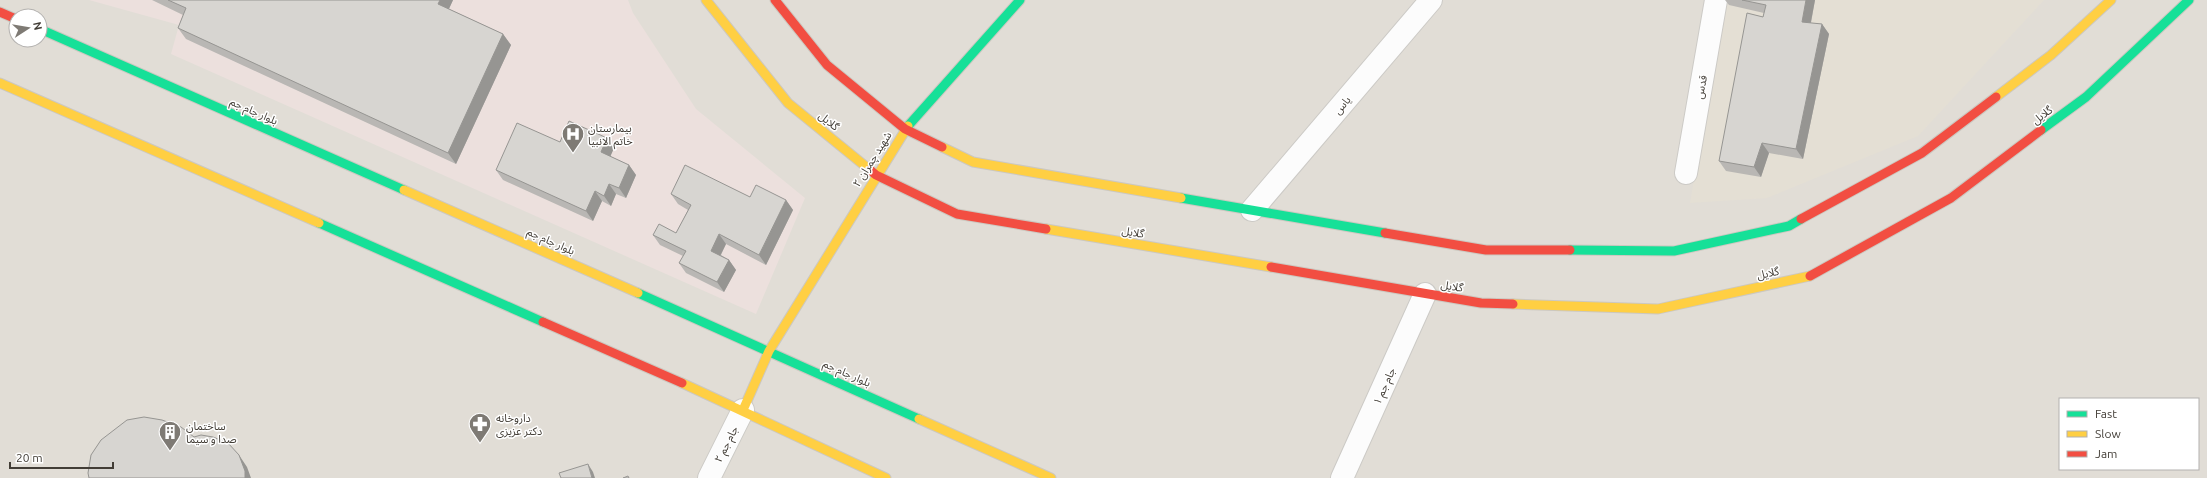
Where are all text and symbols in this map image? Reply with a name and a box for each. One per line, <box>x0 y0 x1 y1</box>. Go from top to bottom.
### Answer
north arrow <box>8 8 48 48</box>
text: N <box>31 21 45 31</box>
street label: قدس <box>1693 74 1710 100</box>
street label: یاس <box>1331 94 1354 117</box>
street label: بلوار جام جم <box>227 95 280 130</box>
street label: گلایل <box>2029 103 2056 127</box>
street label: گلایل <box>816 109 842 134</box>
hospital icon: بیمارستان خاتم الانبیا <box>560 121 586 154</box>
place label: بیمارستان خاتم الانبیا <box>588 122 633 150</box>
street label: شهید چمران ۲ <box>850 129 896 190</box>
street label: گلایل <box>1121 224 1146 241</box>
street label: بلوار جام جم <box>524 225 577 260</box>
street label: گلایل <box>1756 265 1781 282</box>
street label: گلایل <box>1440 278 1465 295</box>
street label: بلوار جام جم <box>820 357 873 392</box>
street label: جام جم ۱ <box>1371 365 1400 407</box>
legend <box>2059 398 2199 470</box>
text: Fast <box>2095 407 2117 420</box>
pharmacy icon: داروخانه دکتر عزیزی <box>467 411 493 444</box>
place label: داروخانه دکتر عزیزی <box>496 412 542 438</box>
building icon: ساختمان صدا و سیما <box>157 419 183 452</box>
place label: ساختمان صدا و سیما <box>186 420 237 446</box>
street label: جام جم ۲ <box>712 423 743 465</box>
text: Slow <box>2095 427 2121 440</box>
scale bar <box>10 444 113 470</box>
text: Jam <box>2095 447 2117 460</box>
text: 20 m <box>16 451 43 464</box>

